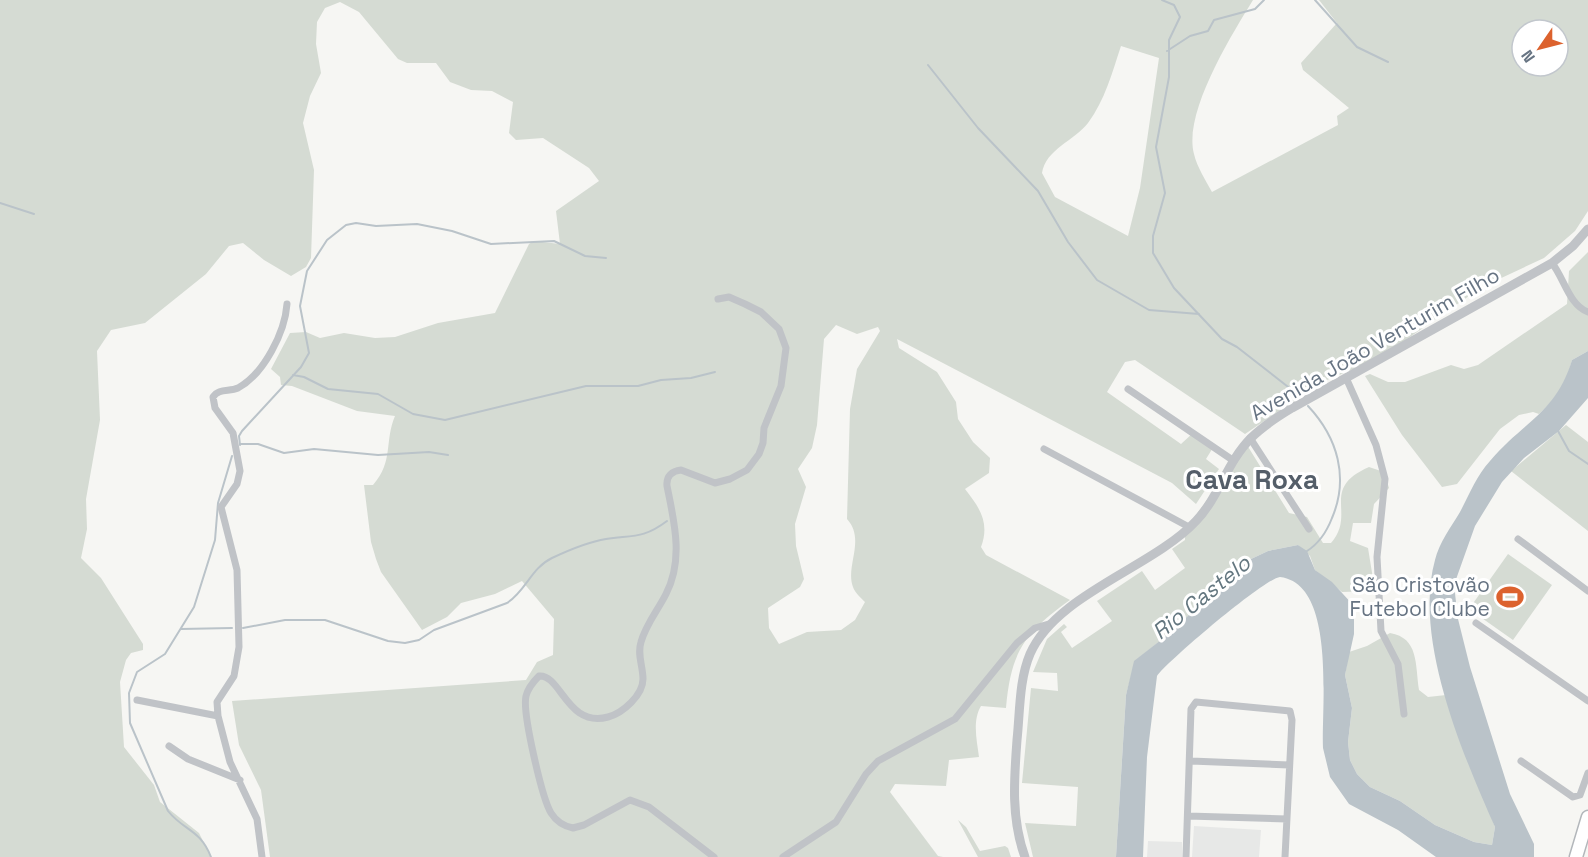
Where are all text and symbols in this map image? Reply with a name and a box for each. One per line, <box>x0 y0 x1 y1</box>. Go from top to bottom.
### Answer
north arrow <box>1510 18 1570 78</box>
text: N <box>1516 46 1540 67</box>
street label: Avenida João Venturim Filho <box>1245 261 1504 426</box>
district label: Cava Roxa <box>1185 462 1319 497</box>
water label: Rio Castelo <box>1146 548 1257 645</box>
place label: São Cristovão Futebol Clube <box>1350 571 1490 622</box>
sports icon: São Cristovão Futebol Clube <box>1495 582 1525 612</box>

